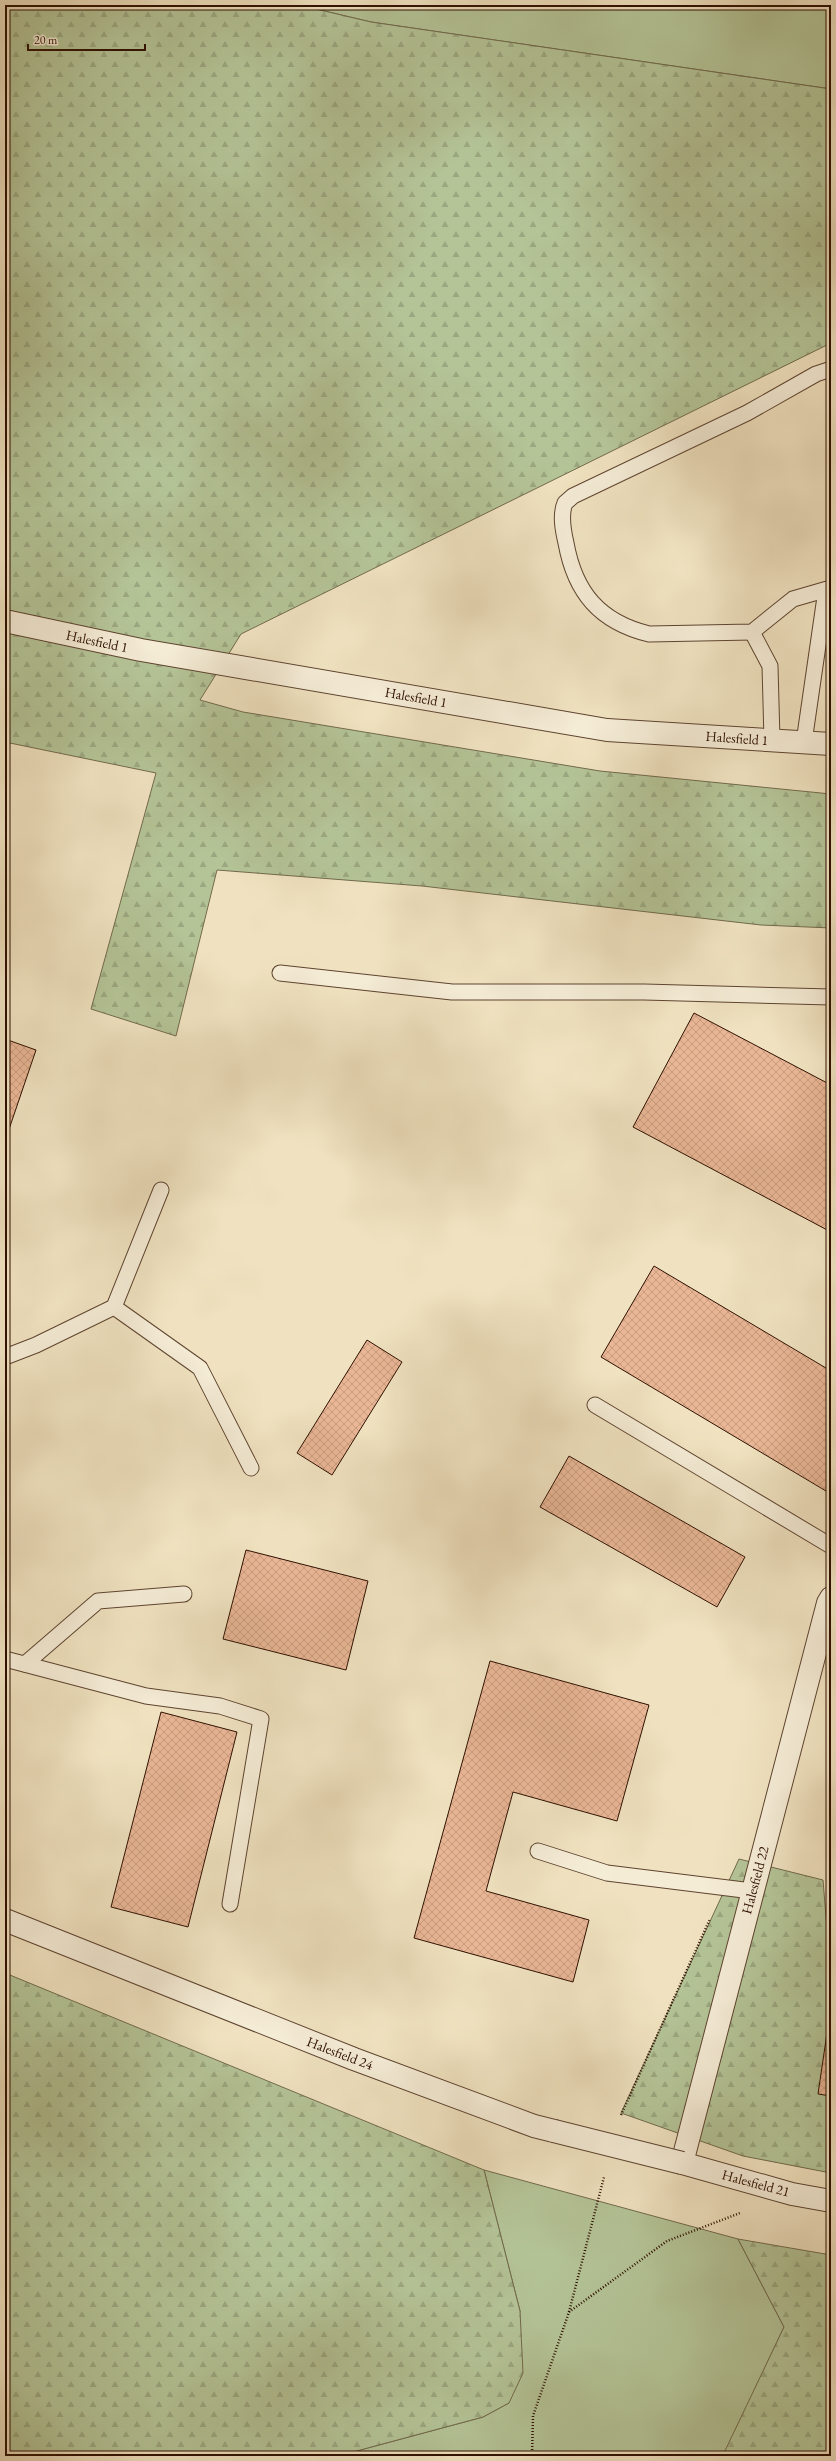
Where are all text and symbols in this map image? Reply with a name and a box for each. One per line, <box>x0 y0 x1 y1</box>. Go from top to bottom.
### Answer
scale bar <box>28 26 145 52</box>
text: 20 m <box>34 32 58 48</box>
street label: Halesfield 1 <box>64 626 130 656</box>
street label: Halesfield 1 <box>383 683 449 711</box>
street label: Halesfield 1 <box>705 727 769 749</box>
street label: Halesfield 22 <box>737 1844 773 1916</box>
street label: Halesfield 24 <box>304 2032 376 2074</box>
street label: Halesfield 21 <box>720 2165 792 2201</box>

